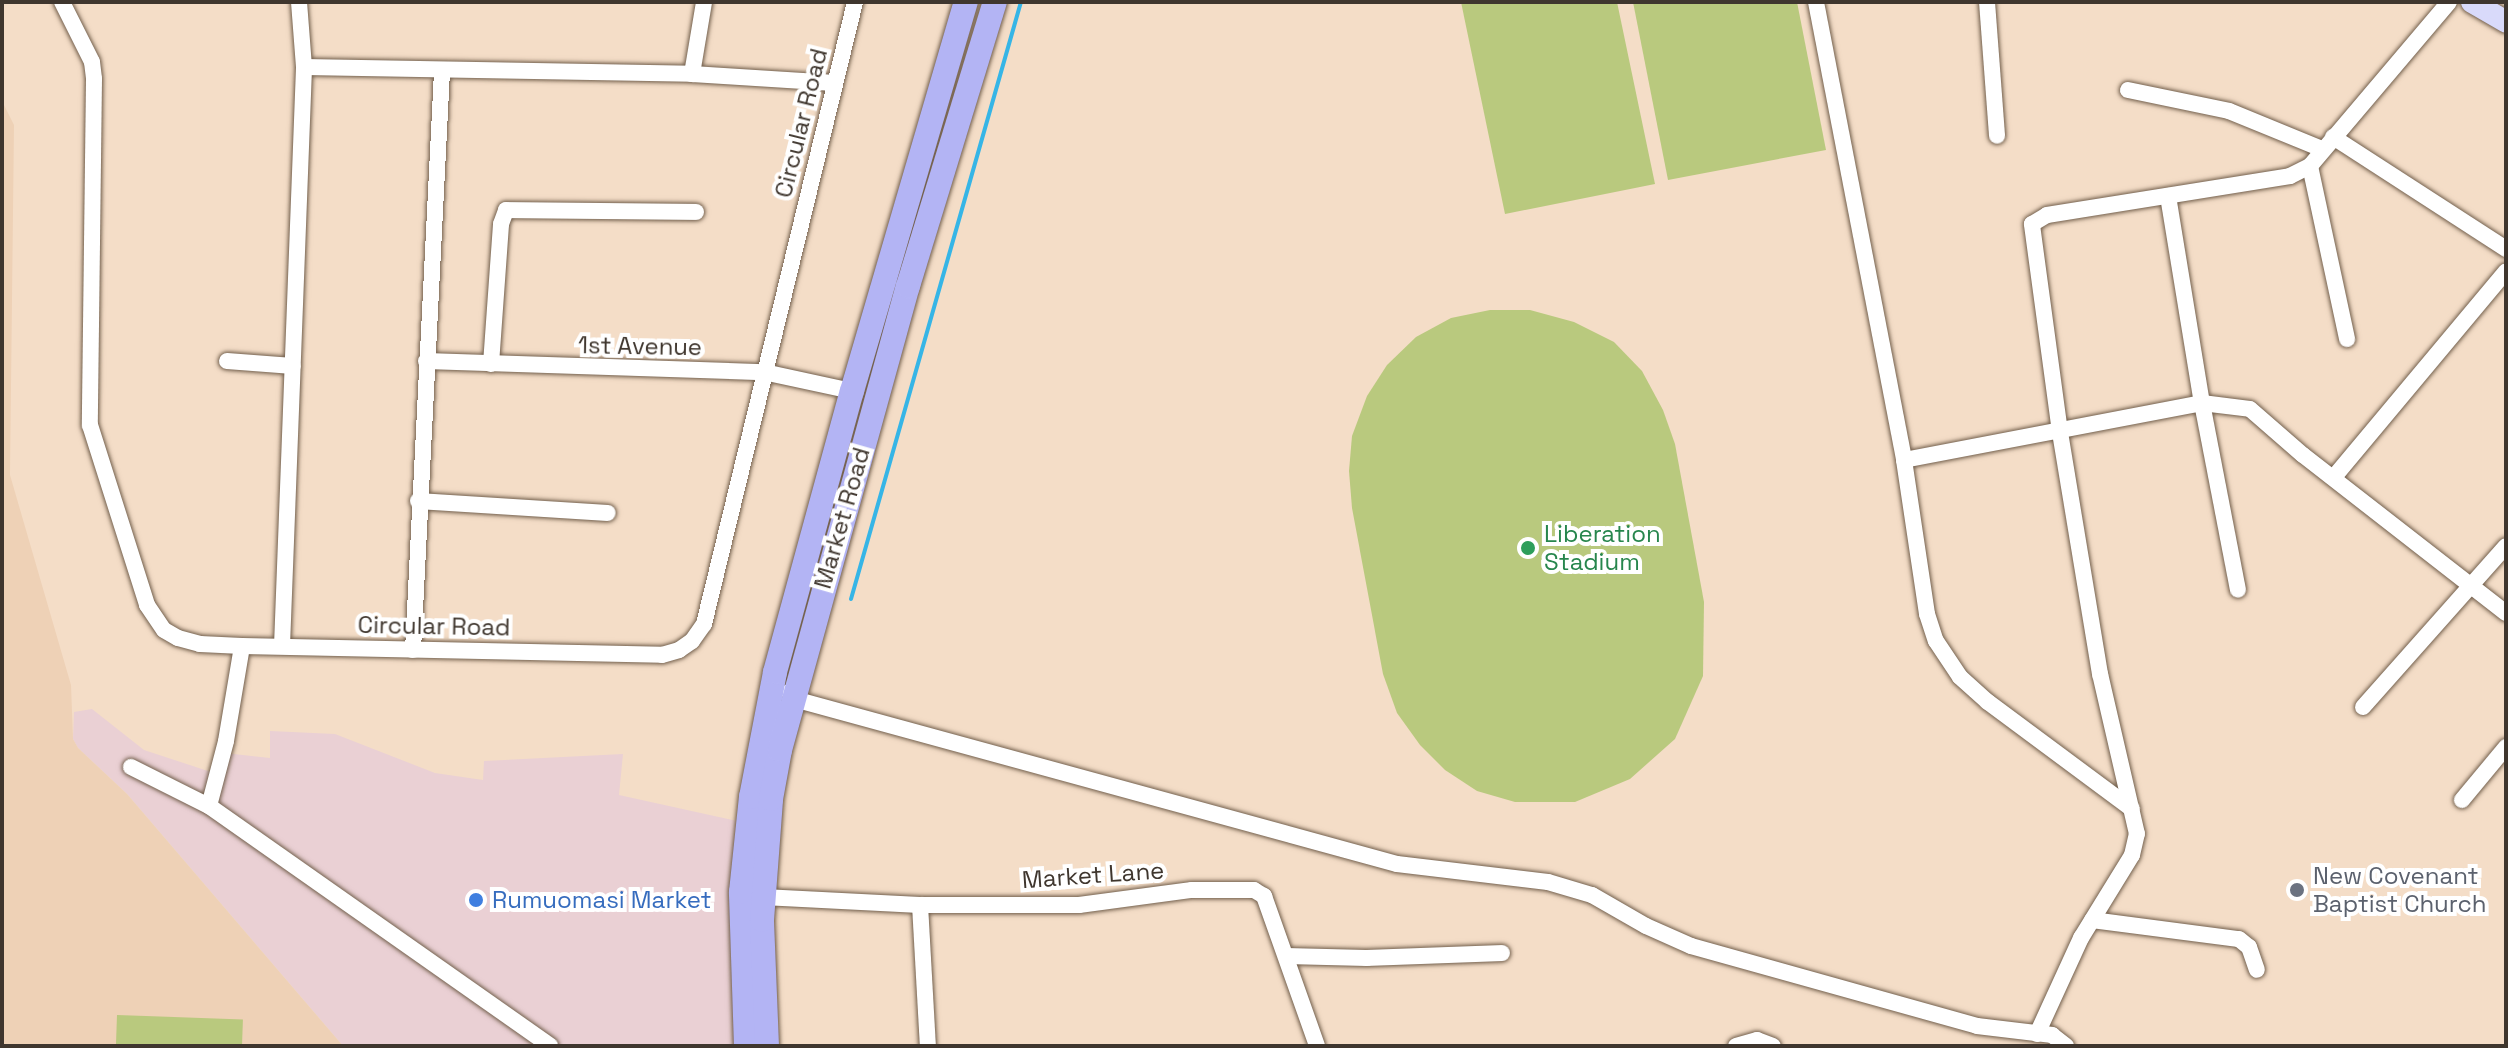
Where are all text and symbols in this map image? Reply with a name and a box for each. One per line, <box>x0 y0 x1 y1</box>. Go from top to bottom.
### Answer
street label: Circular Road <box>769 45 833 201</box>
street label: 1st Avenue <box>578 331 702 361</box>
street label: Market Road <box>808 444 876 592</box>
place label: Liberation Stadium <box>1544 520 1661 576</box>
marker: Liberation Stadium <box>1519 539 1537 557</box>
street label: Circular Road <box>357 610 511 642</box>
street label: Market Lane <box>1021 856 1165 894</box>
place label: New Covenant Baptist Church <box>2313 862 2486 918</box>
marker: New Covenant Baptist Church <box>2288 881 2306 899</box>
place label: Rumuomasi Market <box>492 886 712 914</box>
marker: Rumuomasi Market <box>467 891 485 909</box>

